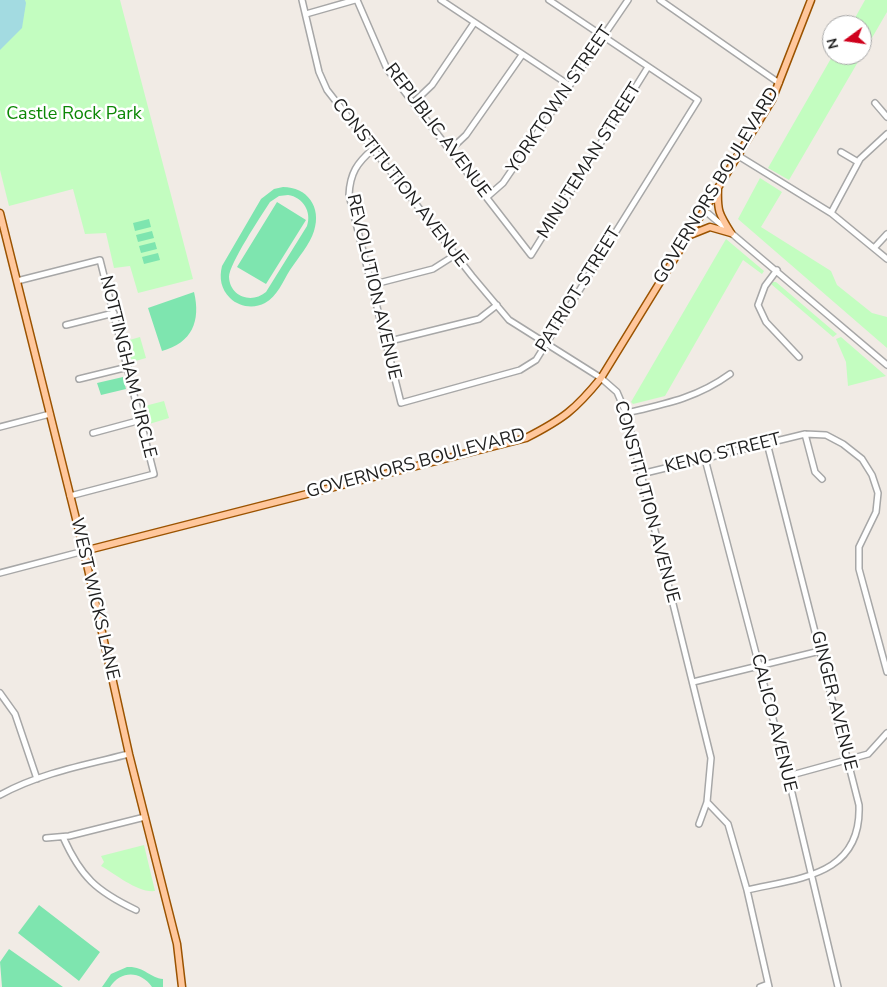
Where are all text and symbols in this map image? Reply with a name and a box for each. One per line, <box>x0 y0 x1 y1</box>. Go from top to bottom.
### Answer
north arrow <box>822 15 872 65</box>
street label: YORKTOWN STREET <box>503 22 617 178</box>
text: N <box>822 36 843 51</box>
street label: REPUBLIC AVENUE <box>380 60 494 202</box>
street label: MINUTEMAN STREET <box>533 79 647 243</box>
street label: GOVERNORS BOULEVARD <box>650 84 784 288</box>
street label: CONSTITUTION AVENUE <box>326 94 472 272</box>
park label: Castle Rock Park <box>6 104 142 126</box>
street label: REVOLUTION AVENUE <box>341 192 405 382</box>
street label: PATRIOT STREET <box>532 224 626 356</box>
street label: NOTTINGHAM CIRCLE <box>94 274 160 460</box>
street label: CONSTITUTION AVENUE <box>609 399 683 605</box>
street label: GOVERNORS BOULEVARD <box>304 424 528 504</box>
street label: KENO STREET <box>663 429 783 479</box>
street label: WEST WICKS LANE <box>65 516 123 682</box>
street label: GINGER AVENUE <box>805 629 861 773</box>
street label: CALICO AVENUE <box>745 652 801 794</box>

